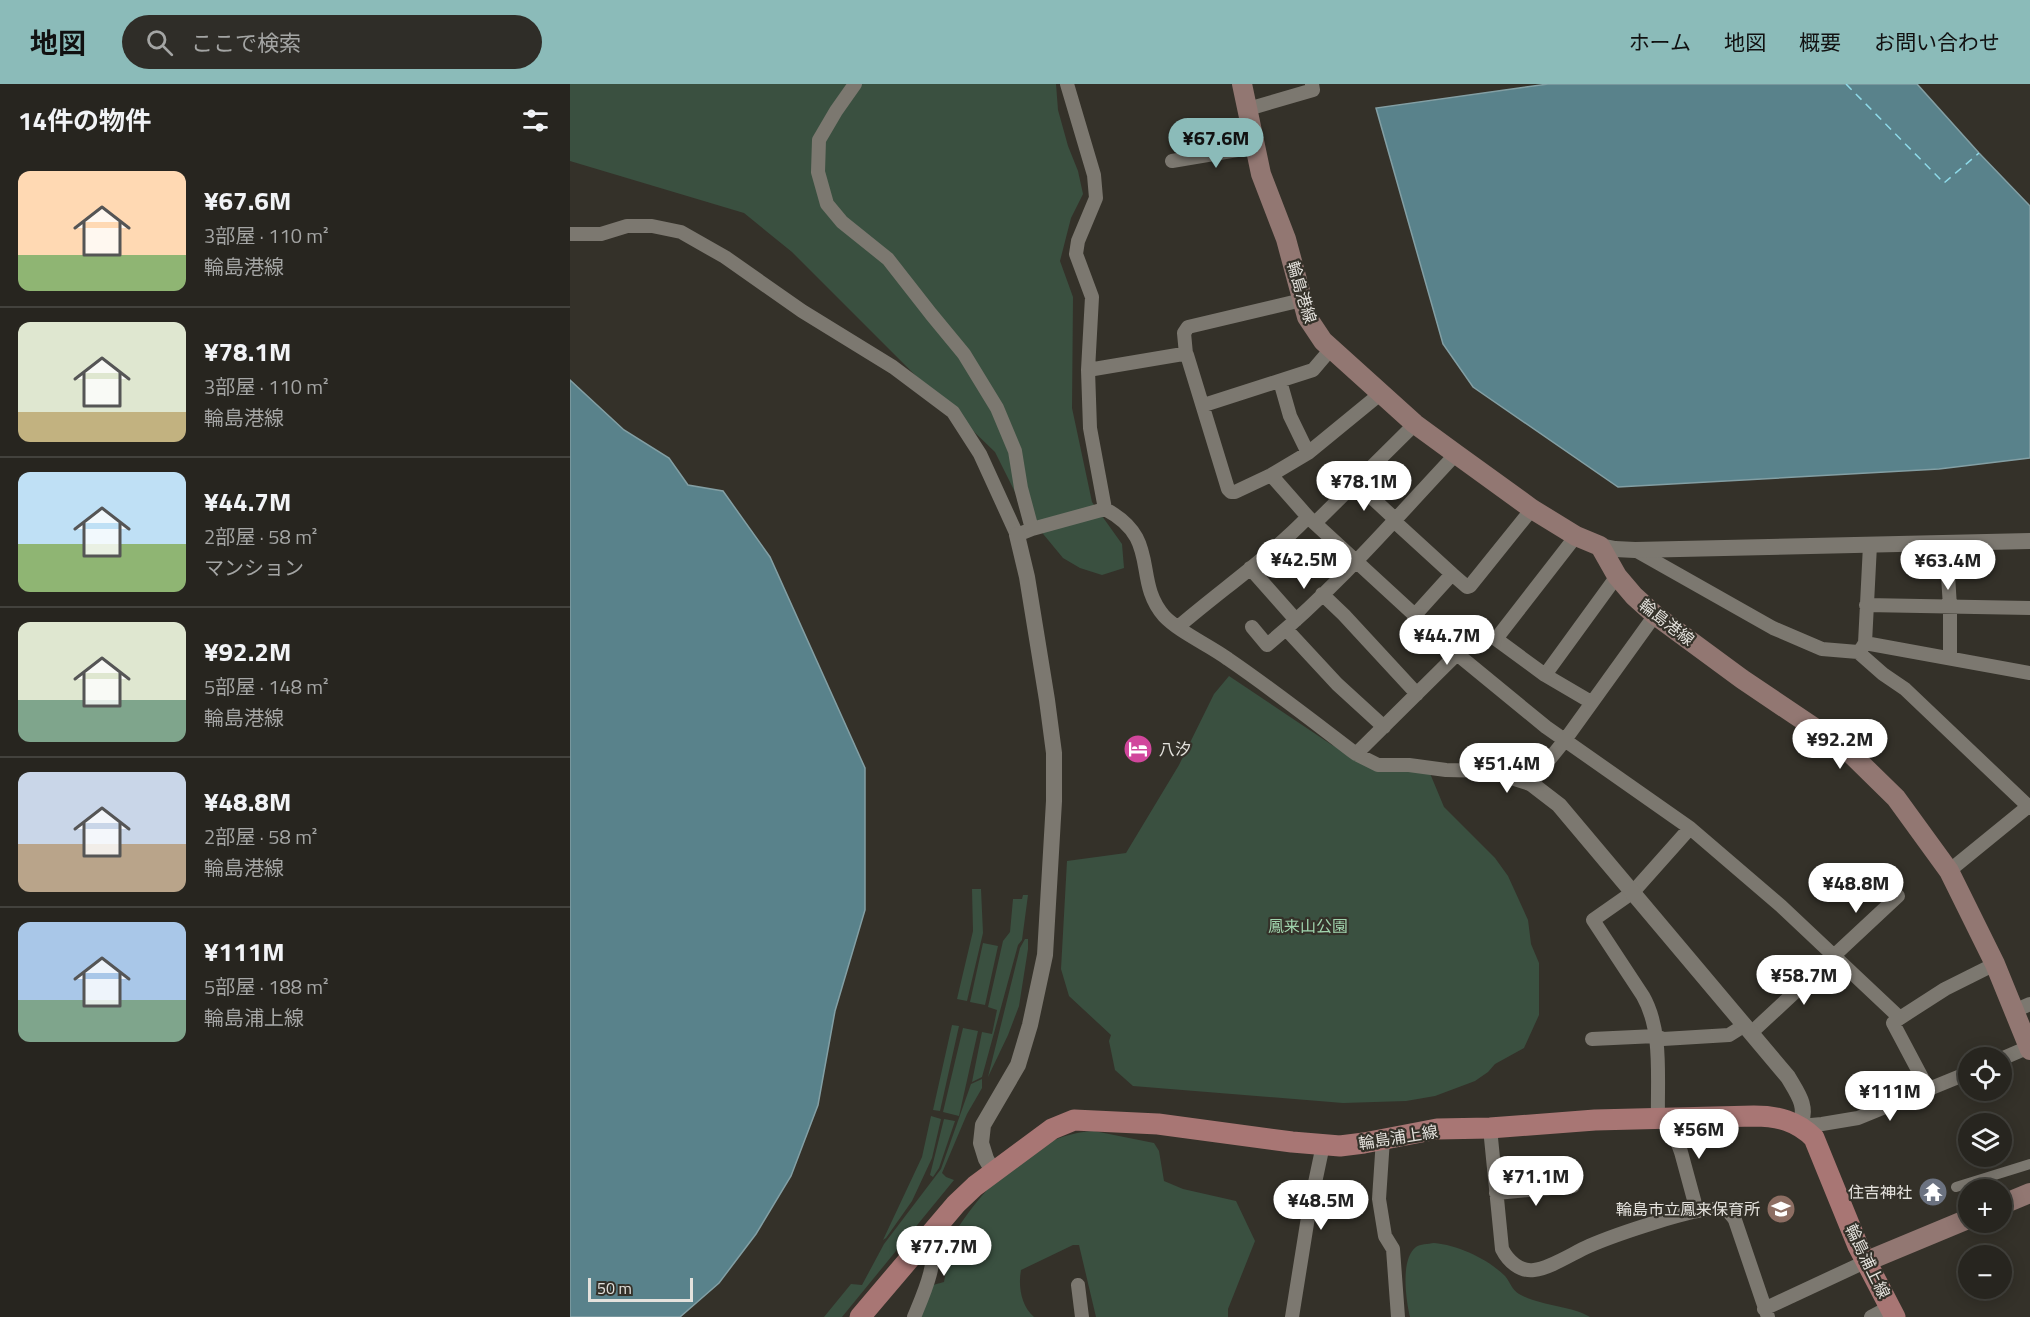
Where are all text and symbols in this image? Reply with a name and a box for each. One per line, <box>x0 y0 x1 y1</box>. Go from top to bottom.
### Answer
search box <box>122 15 542 69</box>
text: 地図 <box>30 21 86 64</box>
icon: search <box>143 26 176 59</box>
text: ここで検索 <box>191 26 301 60</box>
text: ホーム <box>1629 26 1691 58</box>
text: 地図 <box>1724 26 1766 58</box>
text: 概要 <box>1799 26 1841 58</box>
text: お問い合わせ <box>1874 26 2000 58</box>
text: 14件の物件 <box>18 101 151 140</box>
icon: filters <box>519 104 552 137</box>
pin: ¥67.6M <box>1167 118 1265 169</box>
text: ¥67.6M <box>1182 122 1250 153</box>
text: ¥67.6M <box>204 181 291 220</box>
icon: home <box>66 195 138 267</box>
text: 3部屋 · 110 m² <box>204 220 329 251</box>
text: 輪島港線 <box>204 251 284 282</box>
street label: 輪島港線 <box>1281 258 1323 326</box>
text: ¥78.1M <box>204 332 291 371</box>
icon: home <box>66 346 138 418</box>
text: 3部屋 · 110 m² <box>204 371 329 402</box>
text: 輪島港線 <box>204 402 284 433</box>
pin: ¥78.1M <box>1315 461 1413 512</box>
text: ¥78.1M <box>1330 465 1398 496</box>
text: ¥44.7M <box>204 482 291 521</box>
icon: home <box>66 496 138 568</box>
text: 2部屋 · 58 m² <box>204 521 317 552</box>
pin: ¥42.5M <box>1255 539 1353 590</box>
pin: ¥63.4M <box>1899 540 1997 591</box>
text: ¥42.5M <box>1270 543 1338 574</box>
text: ¥63.4M <box>1914 544 1982 575</box>
text: マンション <box>204 552 304 583</box>
street label: 輪島港線 <box>1634 593 1700 651</box>
pin: ¥44.7M <box>1398 615 1496 666</box>
text: ¥44.7M <box>1413 619 1481 650</box>
text: ¥92.2M <box>204 632 291 671</box>
icon: home <box>66 646 138 718</box>
text: 5部屋 · 148 m² <box>204 671 329 702</box>
text: 輪島港線 <box>204 702 284 733</box>
pin: ¥92.2M <box>1791 719 1889 770</box>
text: ¥92.2M <box>1806 723 1874 754</box>
hotel icon: 八汐 <box>1122 733 1154 765</box>
place label: 八汐 <box>1159 737 1191 761</box>
pin: ¥51.4M <box>1458 743 1556 794</box>
text: ¥51.4M <box>1473 747 1541 778</box>
text: ¥48.8M <box>204 782 291 821</box>
icon: home <box>66 796 138 868</box>
text: 2部屋 · 58 m² <box>204 821 317 852</box>
text: 輪島港線 <box>204 852 284 883</box>
pin: ¥48.8M <box>1807 863 1905 914</box>
text: ¥48.8M <box>1822 867 1890 898</box>
park label: 鳳来山公園 <box>1268 914 1348 938</box>
text: ¥111M <box>204 932 285 971</box>
icon: home <box>66 946 138 1018</box>
pin: ¥58.7M <box>1755 955 1853 1006</box>
text: ¥58.7M <box>1770 959 1838 990</box>
text: 5部屋 · 188 m² <box>204 971 329 1002</box>
text: 輪島浦上線 <box>204 1002 304 1033</box>
map controls <box>1958 1047 2012 1299</box>
button: locate <box>1958 1047 2012 1101</box>
pin: ¥111M <box>1848 1071 1932 1122</box>
text: ¥111M <box>1859 1075 1921 1106</box>
pin: ¥56M <box>1663 1109 1735 1160</box>
text: ¥56M <box>1674 1113 1724 1144</box>
button: layers <box>1958 1113 2012 1167</box>
street label: 輪島浦上線 <box>1357 1119 1439 1155</box>
pin: ¥71.1M <box>1487 1156 1585 1207</box>
text: ¥71.1M <box>1502 1160 1570 1191</box>
temple icon: 住吉神社 <box>1917 1176 1949 1208</box>
button: + <box>1958 1179 2012 1233</box>
pin: ¥48.5M <box>1272 1180 1370 1231</box>
place label: 住吉神社 <box>1848 1180 1912 1204</box>
text: ¥48.5M <box>1287 1184 1355 1215</box>
school or university icon: 輪島市立鳳来保育所 <box>1765 1193 1797 1225</box>
place label: 輪島市立鳳来保育所 <box>1616 1197 1760 1221</box>
street label: 輪島浦上線 <box>1840 1220 1896 1302</box>
pin: ¥77.7M <box>895 1226 993 1277</box>
text: ¥77.7M <box>910 1230 978 1261</box>
button: − <box>1958 1245 2012 1299</box>
scale bar <box>588 1275 693 1302</box>
text: 50 m <box>597 1276 632 1300</box>

